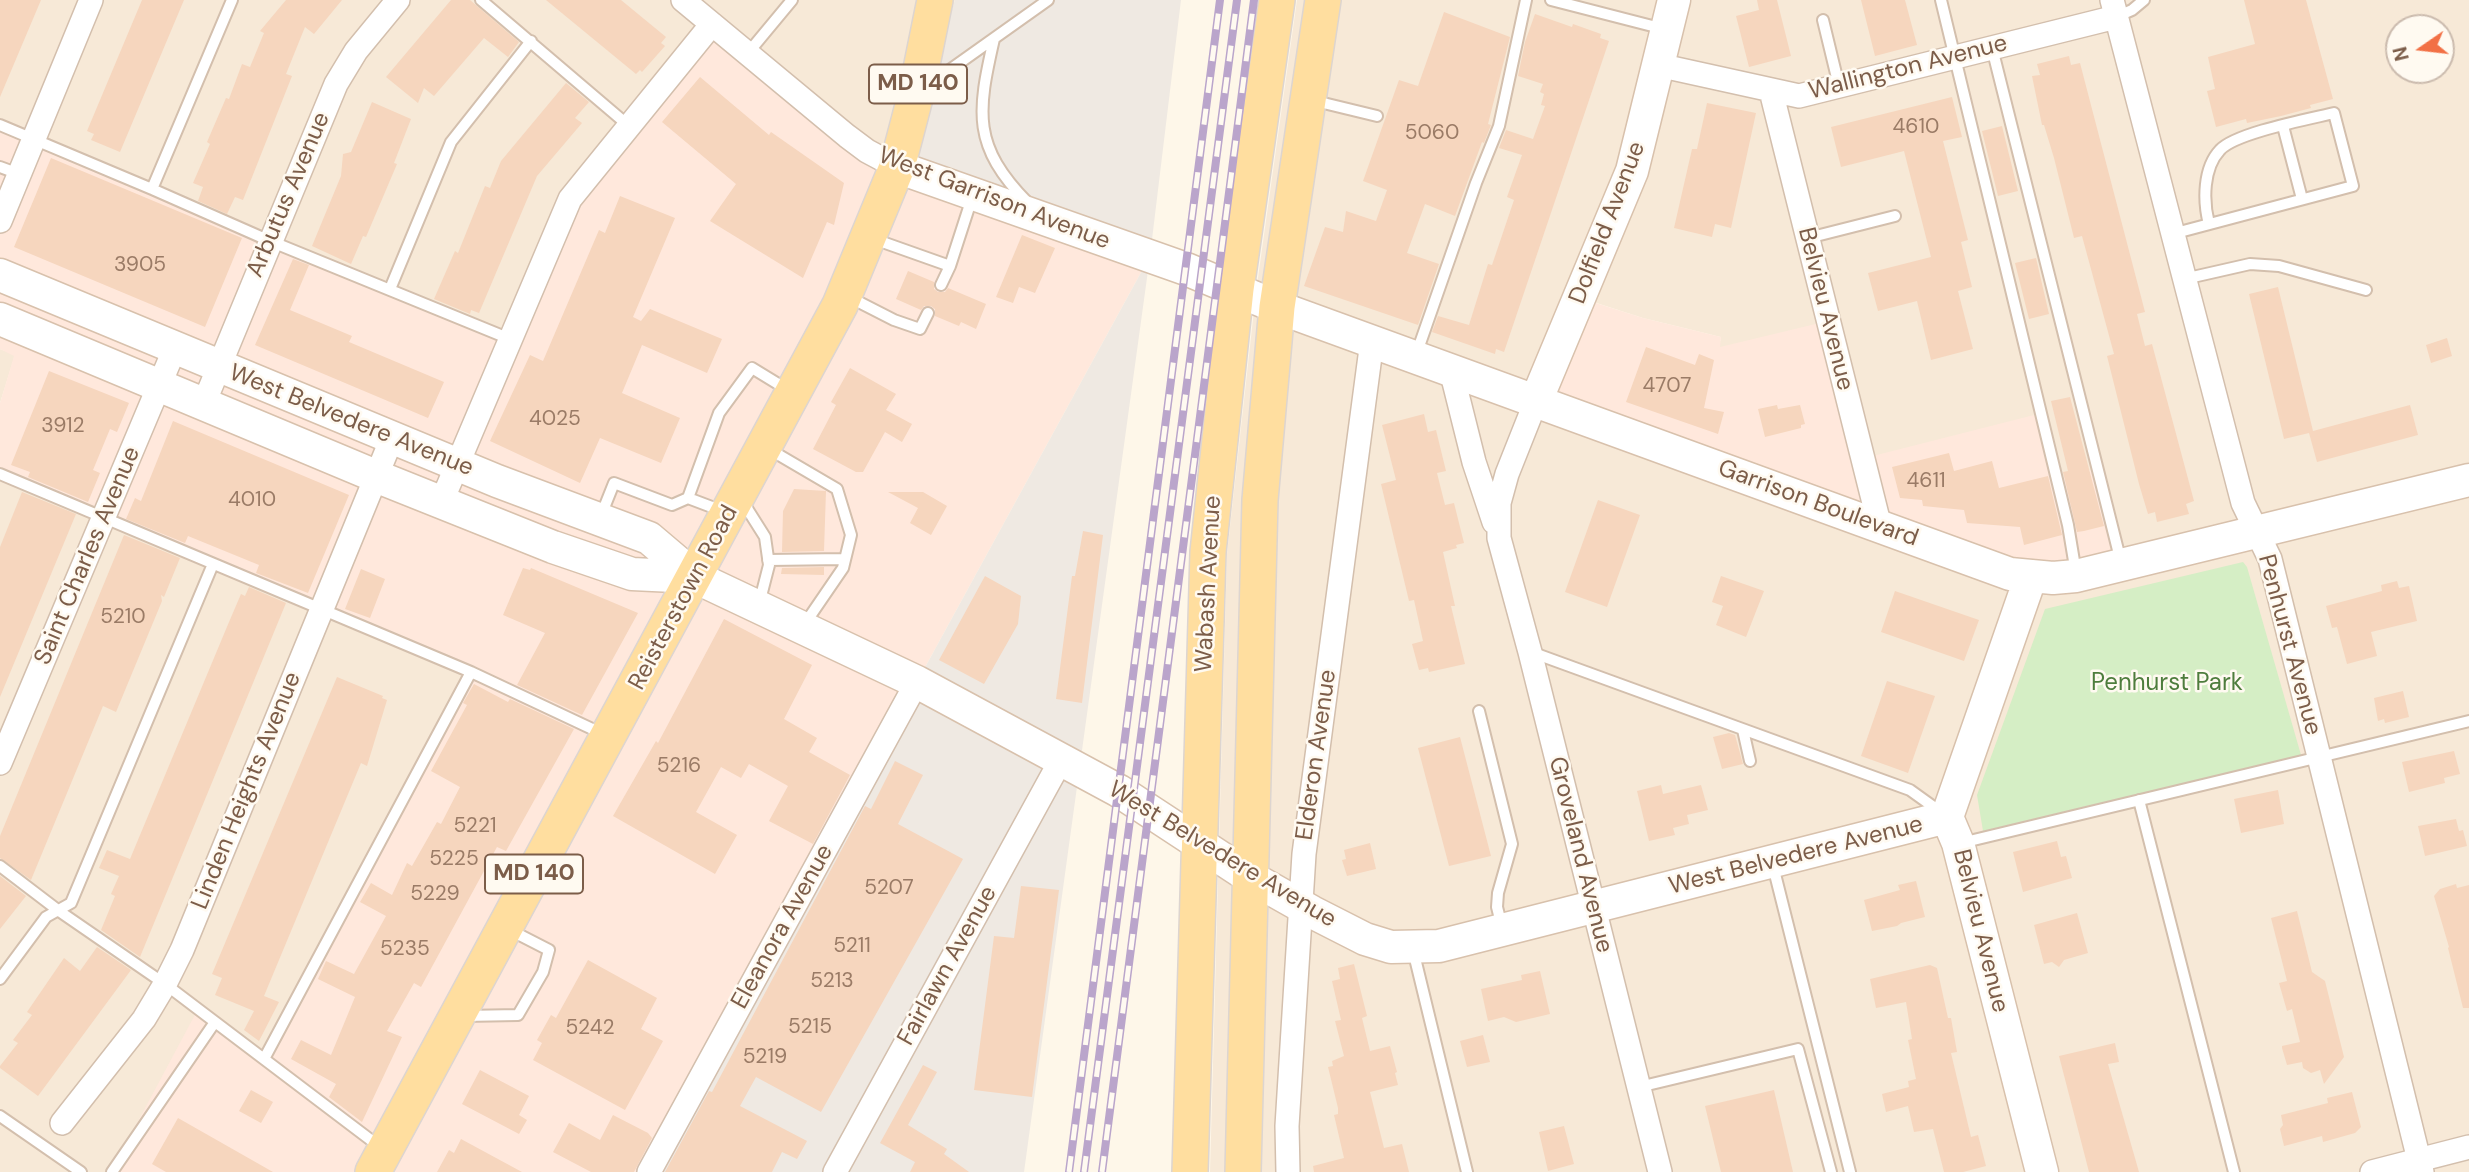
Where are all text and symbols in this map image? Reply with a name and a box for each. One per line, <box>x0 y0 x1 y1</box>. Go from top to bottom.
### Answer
north arrow <box>2385 14 2455 84</box>
street label: Wallington Avenue <box>1806 29 2010 107</box>
text: N <box>2387 44 2415 63</box>
road number: MD 140 <box>869 64 967 104</box>
street label: Arbutus Avenue <box>241 108 337 282</box>
house number: 4610 <box>1893 114 1939 140</box>
house number: 5060 <box>1405 120 1459 146</box>
street label: Dolfield Avenue <box>1564 138 1652 308</box>
street label: West Garrison Avenue <box>874 142 1114 256</box>
street label: Belvieu Avenue <box>1791 224 1859 394</box>
house number: 3905 <box>114 252 166 278</box>
street label: West Belvedere Avenue <box>225 359 477 483</box>
house number: 4707 <box>1643 373 1691 399</box>
house number: 4025 <box>529 406 581 432</box>
house number: 3912 <box>41 413 85 439</box>
street label: Saint Charles Avenue <box>29 443 147 669</box>
street label: Garrison Boulevard <box>1714 454 1922 554</box>
house number: 4611 <box>1906 468 1946 494</box>
house number: 4010 <box>228 487 276 513</box>
street label: Wabash Avenue <box>1190 495 1228 673</box>
street label: Reisterstown Road <box>623 501 745 695</box>
street label: Penhurst Avenue <box>2251 551 2327 739</box>
house number: 5210 <box>100 604 146 630</box>
street label: Linden Heights Avenue <box>186 668 308 914</box>
street label: Elderon Avenue <box>1291 668 1343 842</box>
park label: Penhurst Park <box>2091 670 2243 698</box>
house number: 5216 <box>657 753 701 779</box>
street label: Groveland Avenue <box>1542 754 1618 956</box>
street label: West Belvedere Avenue <box>1103 776 1341 934</box>
street label: West Belvedere Avenue <box>1666 810 1926 902</box>
house number: 5221 <box>453 813 497 839</box>
street label: Eleanora Avenue <box>726 840 840 1014</box>
house number: 5225 <box>429 846 479 872</box>
street label: Belvieu Avenue <box>1946 846 2014 1016</box>
road number: MD 140 <box>485 854 583 894</box>
house number: 5207 <box>864 875 914 901</box>
house number: 5229 <box>410 881 460 907</box>
street label: Fairlawn Avenue <box>892 881 1004 1051</box>
house number: 5211 <box>833 933 871 959</box>
house number: 5235 <box>380 936 430 962</box>
house number: 5213 <box>810 968 854 994</box>
house number: 5215 <box>788 1014 832 1040</box>
house number: 5242 <box>565 1015 615 1041</box>
house number: 5219 <box>743 1044 787 1070</box>

